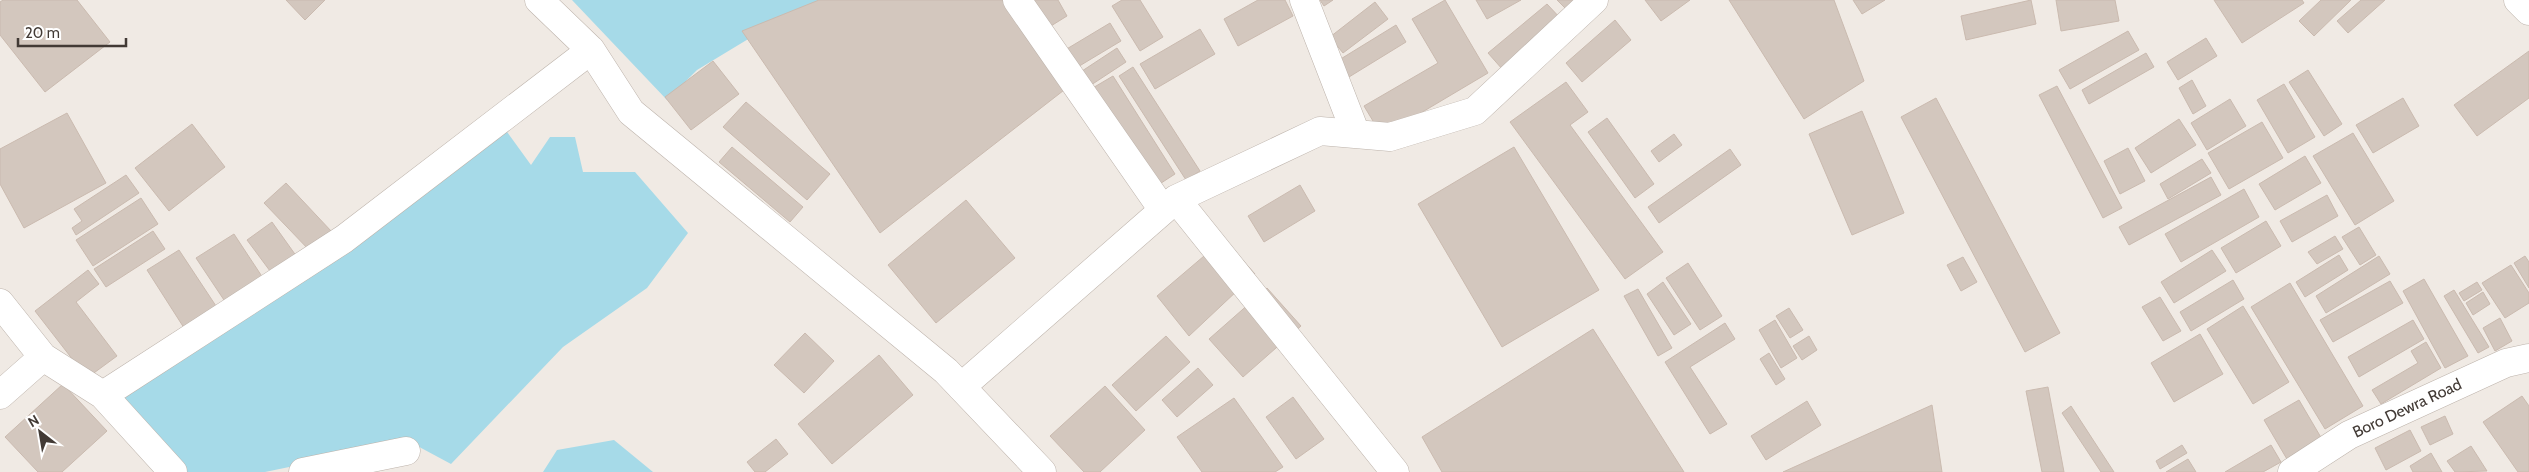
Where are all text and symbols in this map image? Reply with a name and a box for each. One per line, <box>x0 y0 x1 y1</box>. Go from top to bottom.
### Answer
scale bar <box>18 15 125 47</box>
text: 20 m <box>25 24 60 42</box>
street label: Boro Dewra Road <box>2350 374 2464 442</box>
north arrow <box>15 407 65 457</box>
text: N <box>24 411 42 431</box>

